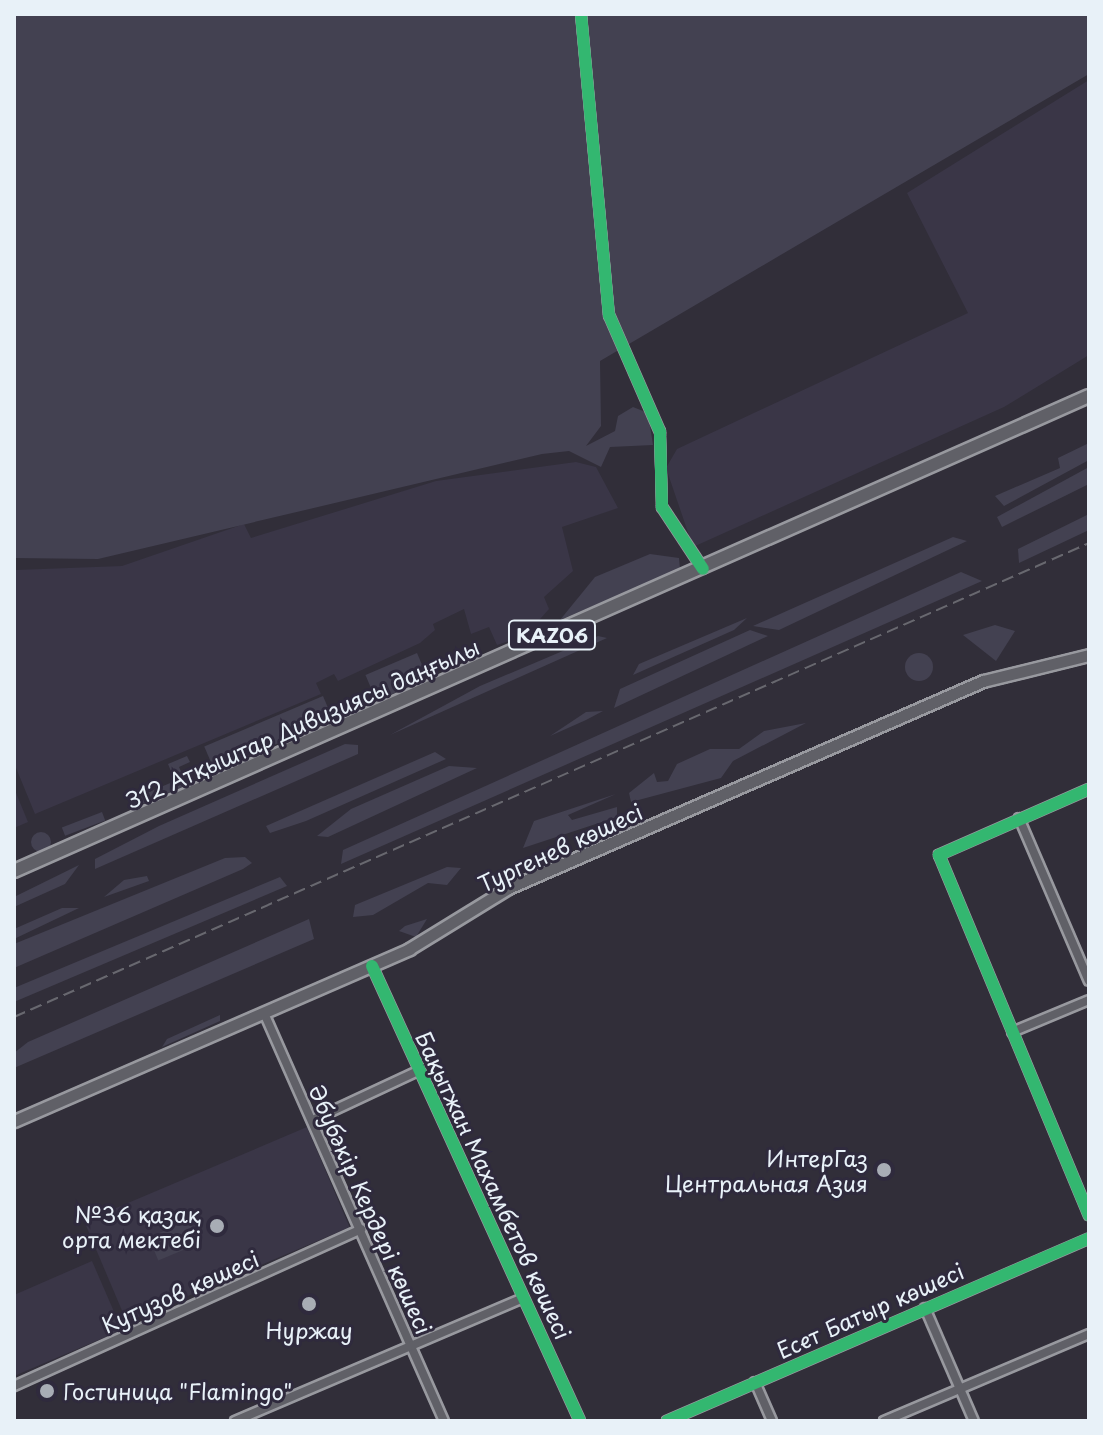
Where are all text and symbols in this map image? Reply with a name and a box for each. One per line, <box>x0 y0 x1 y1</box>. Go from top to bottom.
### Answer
road number: KАZ06 <box>506 619 598 651</box>
street label: 312 Атқыштар Дивизиясы даңғылы <box>121 633 483 813</box>
street label: Тургенев көшесі <box>473 797 647 897</box>
street label: Бақытжан Махамбетов көшесі <box>411 1026 577 1344</box>
street label: Әбубәкір Кердері көшесі <box>304 1081 438 1337</box>
place label: ИнтерГаз Центральная Азия <box>665 1144 868 1196</box>
marker: ИнтерГаз Центральная Азия <box>875 1161 893 1179</box>
place label: №36 қазақ орта мектебі <box>61 1200 201 1252</box>
marker: №36 қазақ орта мектебі <box>208 1217 226 1235</box>
street label: Кутузов көшесі <box>98 1245 262 1337</box>
street label: Есет Батыр көшесі <box>772 1257 968 1363</box>
marker: Нуржау <box>300 1295 318 1313</box>
place label: Нуржау <box>265 1317 353 1343</box>
place label: Гостиница "Flamingo" <box>63 1378 293 1404</box>
marker: Гостиница "Flamingo" <box>38 1382 56 1400</box>

